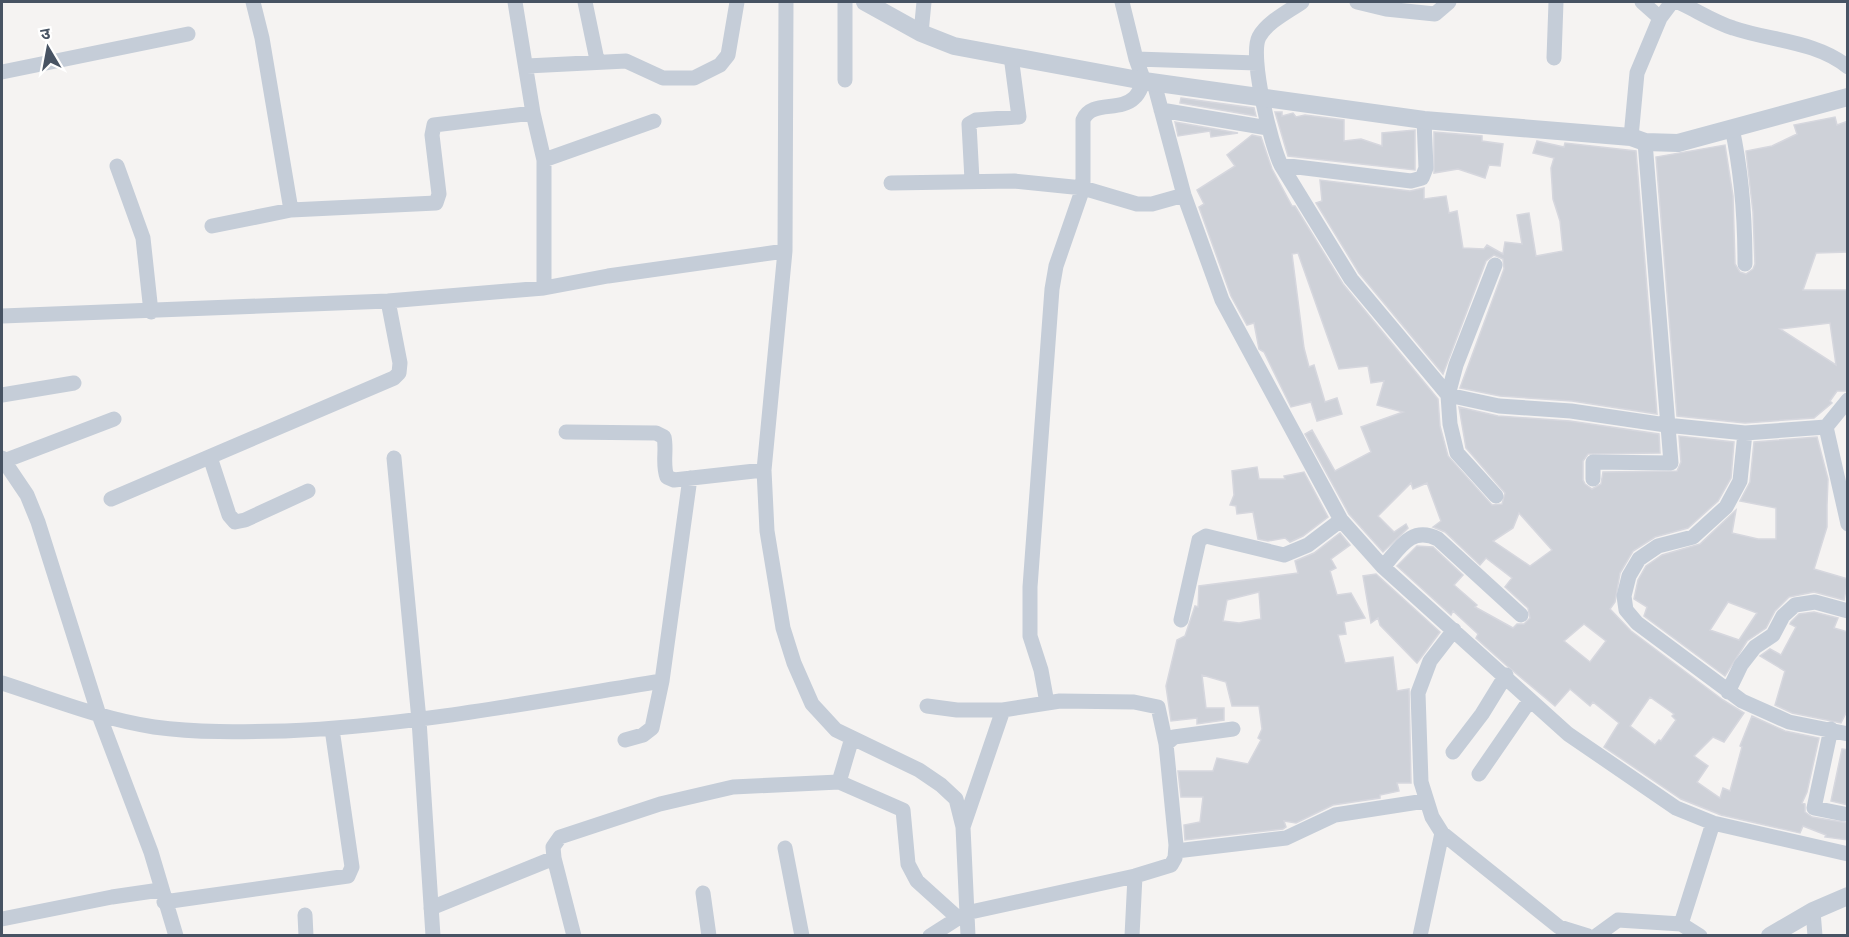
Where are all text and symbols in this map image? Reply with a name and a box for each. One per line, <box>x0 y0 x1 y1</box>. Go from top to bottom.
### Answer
north arrow <box>18 18 78 78</box>
text: उ <box>39 21 53 45</box>

